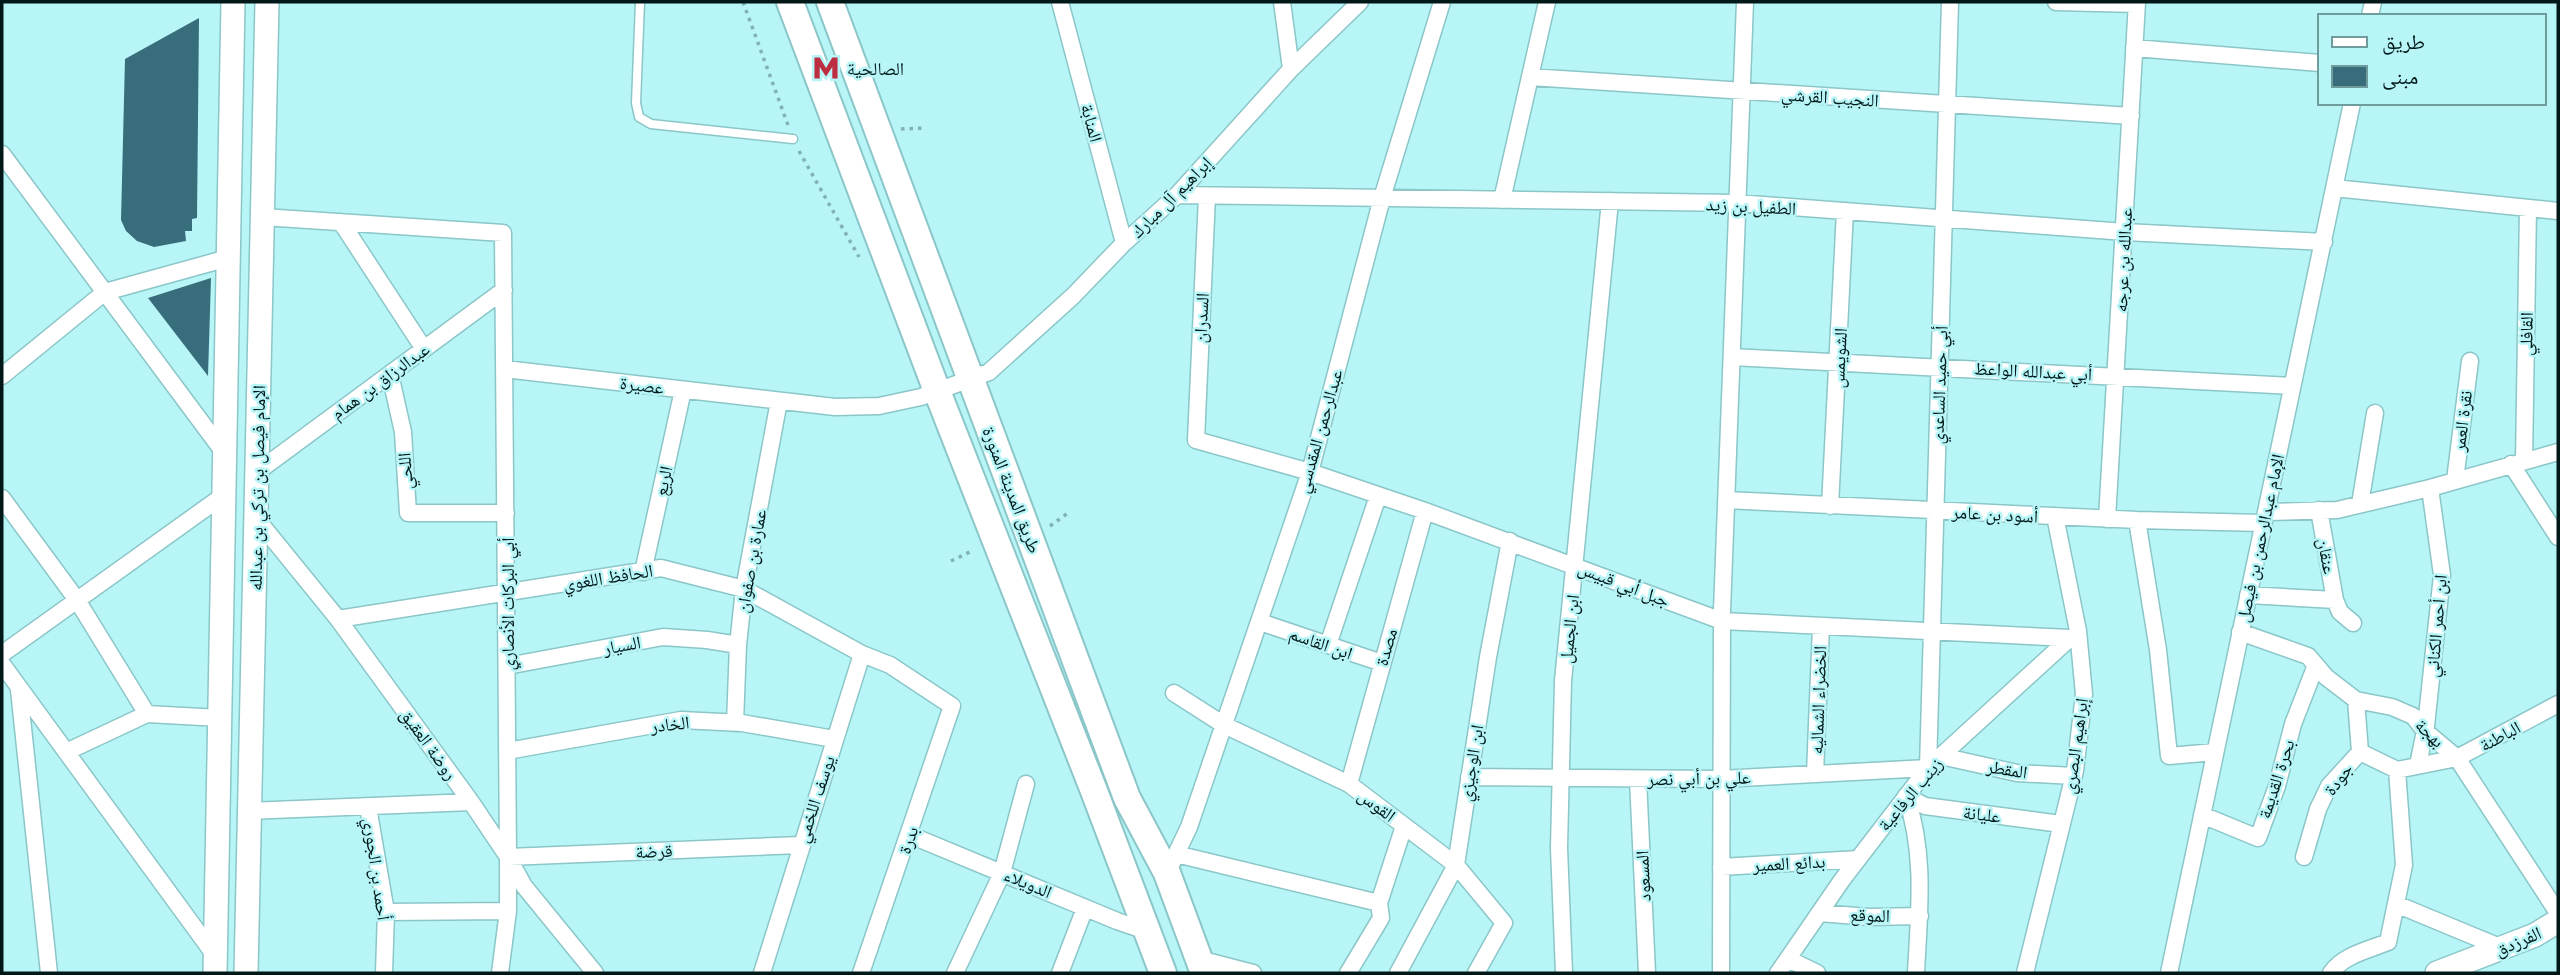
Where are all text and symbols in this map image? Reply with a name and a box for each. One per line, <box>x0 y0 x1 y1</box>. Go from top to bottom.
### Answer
legend <box>2318 14 2546 105</box>
text: طريق <box>2382 28 2425 55</box>
metro station icon: الصالحية <box>811 53 841 83</box>
place label: الصالحية <box>847 57 904 80</box>
text: مبنى <box>2382 63 2418 90</box>
street label: النجيب القرشي <box>1780 82 1880 115</box>
street label: المنابة <box>1076 101 1108 145</box>
street label: إبراهيم آل مبارك <box>1126 152 1217 243</box>
street label: الطفيل بن زيد <box>1705 192 1797 220</box>
street label: عبدالله بن عرجه <box>2109 207 2137 313</box>
street label: السدران <box>1188 292 1214 344</box>
street label: القافلي <box>2514 312 2541 356</box>
street label: أبي حميد الساعدي <box>1925 325 1956 445</box>
street label: الشويمس <box>1826 327 1852 389</box>
street label: عبدالرزاق بن همام <box>326 338 434 425</box>
street label: أبي عبدالله الواعظ <box>1973 356 2093 389</box>
street label: عبدالرحمن المقدسي <box>1290 366 1351 497</box>
street label: عصيرة <box>619 371 665 399</box>
street label: الإمام فيصل بن تركي بن عبدالله <box>244 385 274 591</box>
street label: نقرة العمر <box>2447 389 2477 454</box>
street label: طريق المدينة المنورة <box>977 423 1047 557</box>
street label: اللحي <box>392 452 421 490</box>
street label: الإمام عبدالرحمن بن فيصل <box>2231 452 2290 624</box>
street label: الريع <box>649 464 678 498</box>
street label: أسود بن عامر <box>1950 500 2039 528</box>
street label: عمارة بن صفوان <box>731 507 771 615</box>
street label: عنقان <box>2313 536 2341 576</box>
street label: أبي البركات الأنصاري <box>496 538 522 670</box>
street label: جبل أبي قبيس <box>1574 556 1673 615</box>
street label: الحافظ اللغوي <box>562 559 655 599</box>
street label: ابن أحمر الكناني <box>2420 574 2456 679</box>
street label: ابن الجميل <box>1554 593 1584 665</box>
street label: ابن القاسم <box>1286 621 1356 665</box>
street label: مصدة <box>1370 626 1402 668</box>
street label: السيار <box>600 630 643 660</box>
street label: الخضراء الشماليه <box>1805 645 1831 755</box>
street label: إبراهيم البصري <box>2057 697 2097 796</box>
street label: روضة العقيق <box>395 704 463 784</box>
street label: الخادر <box>648 711 691 738</box>
street label: بهجة <box>2411 714 2450 752</box>
street label: الباطنة <box>2476 716 2524 756</box>
street label: ابن الوجيزي <box>1454 723 1492 804</box>
street label: بحرة القديمة <box>2252 737 2300 821</box>
street label: زينب الرفاعية <box>1873 752 1947 836</box>
street label: يوسف اللخمي <box>790 753 843 847</box>
street label: المقطر <box>1984 754 2029 784</box>
street label: جودة <box>2318 758 2358 800</box>
street label: علي بن أبي نصر <box>1646 766 1751 794</box>
street label: القوس <box>1353 783 1401 827</box>
street label: عليانة <box>1962 800 2002 828</box>
street label: أحمد بن الجوري <box>355 816 396 922</box>
street label: بدرة <box>893 823 923 857</box>
street label: قرضة <box>635 839 673 863</box>
street label: المسعود <box>1630 850 1656 902</box>
street label: بدائع العمير <box>1751 850 1826 877</box>
street label: الدويلاء <box>1000 863 1056 903</box>
street label: الموقع <box>1850 903 1890 928</box>
street label: الفرزدق <box>2491 921 2545 961</box>

